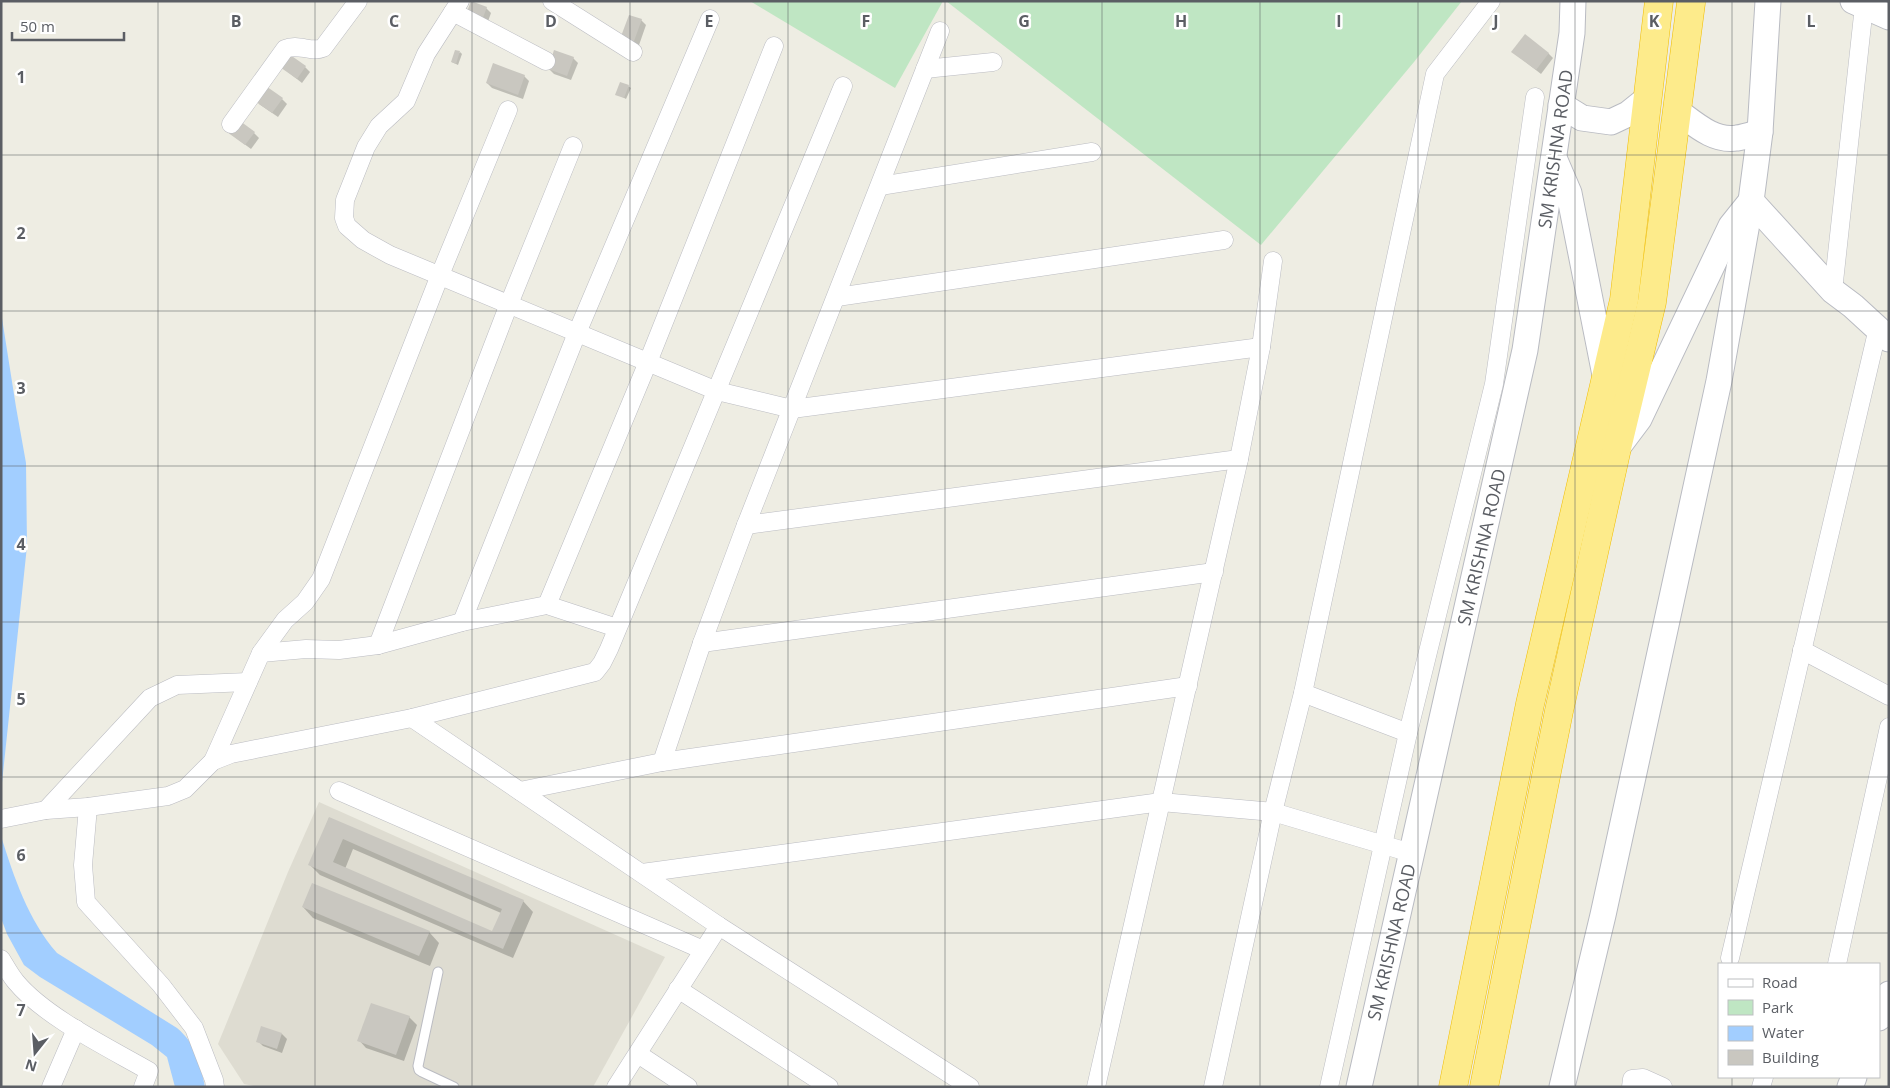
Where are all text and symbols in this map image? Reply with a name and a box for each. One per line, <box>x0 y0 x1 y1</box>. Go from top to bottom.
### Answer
scale bar <box>12 10 125 42</box>
text: B <box>231 10 241 32</box>
text: C <box>389 10 399 32</box>
text: D <box>545 10 557 32</box>
text: E <box>705 10 714 32</box>
text: F <box>862 10 870 32</box>
text: G <box>1018 10 1030 32</box>
text: H <box>1175 10 1187 32</box>
text: I <box>1336 10 1342 32</box>
text: J <box>1491 10 1499 32</box>
text: K <box>1649 10 1660 32</box>
text: L <box>1806 10 1816 32</box>
text: 50 m <box>20 16 55 36</box>
text: 1 <box>16 66 26 88</box>
street label: SM KRISHNA ROAD <box>1532 68 1578 230</box>
text: 2 <box>16 222 26 244</box>
text: 3 <box>16 377 26 399</box>
street label: SM KRISHNA ROAD <box>1451 466 1511 628</box>
text: 4 <box>16 533 26 555</box>
text: 5 <box>16 688 26 710</box>
text: 6 <box>16 844 26 866</box>
street label: SM KRISHNA ROAD <box>1361 861 1421 1023</box>
legend <box>1718 963 1880 1078</box>
text: Road <box>1762 972 1798 992</box>
text: Park <box>1762 997 1793 1017</box>
text: 7 <box>16 999 26 1021</box>
text: Water <box>1762 1022 1804 1042</box>
north arrow <box>10 1028 60 1078</box>
text: Building <box>1762 1047 1819 1067</box>
text: N <box>23 1055 39 1077</box>

